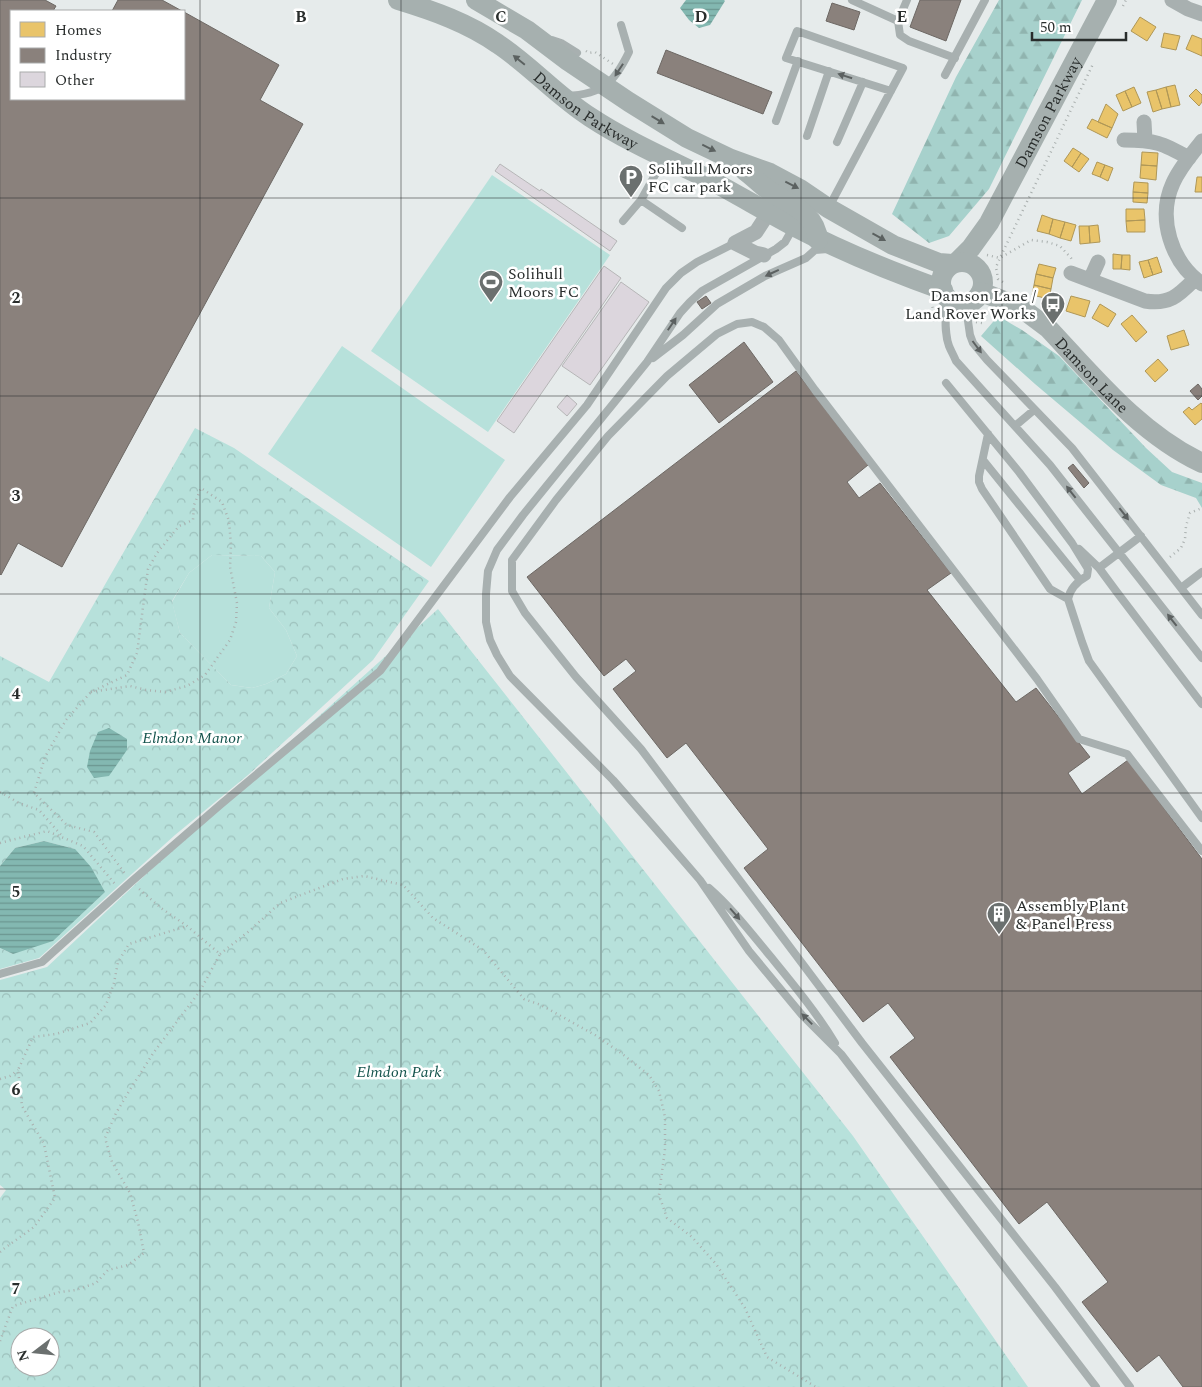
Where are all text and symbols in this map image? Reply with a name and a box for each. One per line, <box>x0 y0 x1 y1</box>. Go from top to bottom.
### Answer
text: B <box>295 5 307 29</box>
text: C <box>495 5 507 29</box>
text: D <box>695 5 708 29</box>
text: E <box>897 5 907 29</box>
legend <box>10 10 185 100</box>
scale bar <box>1032 10 1126 42</box>
text: 50 m <box>1040 16 1072 39</box>
text: Homes <box>55 19 102 42</box>
text: Industry <box>55 44 112 67</box>
street label: Damson Parkway <box>1009 51 1089 173</box>
one-way arrow <box>513 55 526 66</box>
one-way arrow <box>614 63 624 76</box>
street label: Damson Parkway <box>528 66 643 156</box>
text: Other <box>55 69 94 92</box>
one-way arrow <box>837 72 852 80</box>
one-way arrow <box>652 116 665 125</box>
one-way arrow <box>702 145 716 153</box>
place label: Solihull Moors FC car park <box>648 157 753 199</box>
parking icon: Solihull Moors FC car park <box>618 164 644 198</box>
one-way arrow <box>784 181 799 189</box>
one-way arrow <box>873 233 886 242</box>
place label: Solihull Moors FC <box>508 262 579 304</box>
sports icon: Solihull Moors FC <box>478 269 504 303</box>
one-way arrow <box>765 269 779 277</box>
place label: Damson Lane / Land Rover Works <box>905 284 1036 326</box>
text: 2 <box>12 286 21 310</box>
bus stop icon: Damson Lane / Land Rover Works <box>1040 291 1066 325</box>
one-way arrow <box>667 318 677 331</box>
street label: Damson Lane <box>1049 332 1134 419</box>
one-way arrow <box>972 340 982 354</box>
text: 3 <box>12 484 21 508</box>
one-way arrow <box>1066 486 1077 499</box>
one-way arrow <box>1118 507 1129 520</box>
one-way arrow <box>1166 614 1177 627</box>
text: 4 <box>12 682 21 706</box>
park label: Elmdon Manor <box>142 726 242 750</box>
text: 5 <box>12 880 20 904</box>
place label: Assembly Plant & Panel Press <box>1016 894 1126 936</box>
building icon: Assembly Plant & Panel Press <box>986 901 1012 935</box>
one-way arrow <box>730 907 741 920</box>
one-way arrow <box>801 1014 813 1026</box>
park label: Elmdon Park <box>356 1060 442 1084</box>
text: 6 <box>12 1078 21 1102</box>
text: 7 <box>12 1277 21 1301</box>
north arrow <box>10 1327 60 1377</box>
text: N <box>11 1347 35 1364</box>

